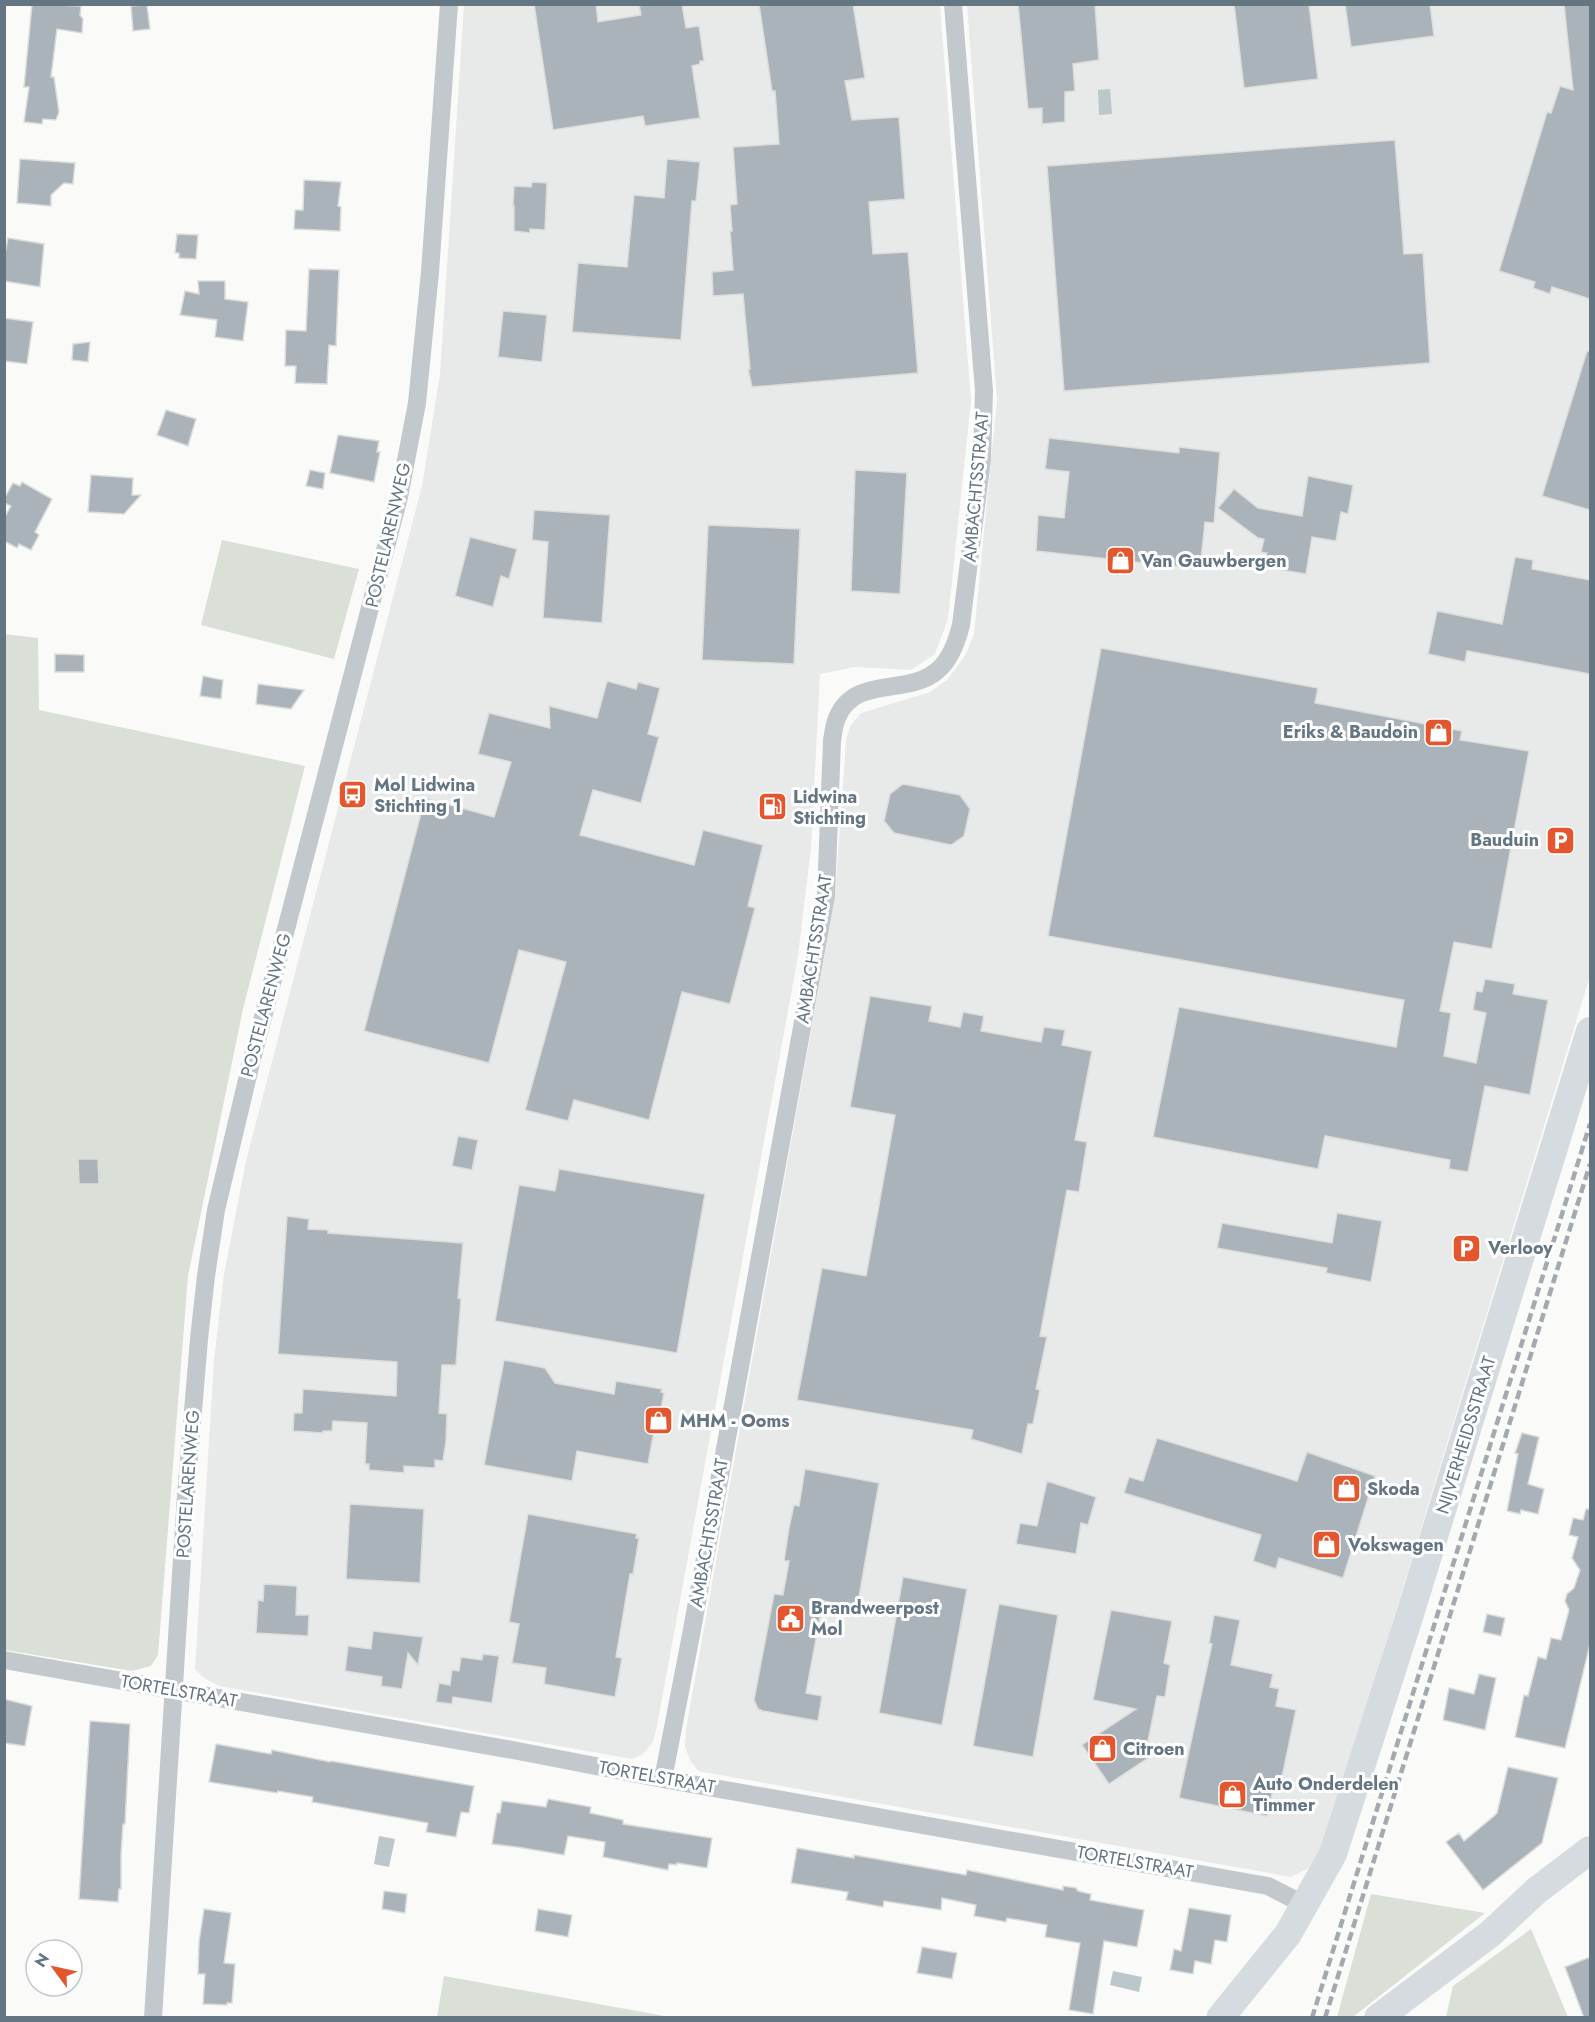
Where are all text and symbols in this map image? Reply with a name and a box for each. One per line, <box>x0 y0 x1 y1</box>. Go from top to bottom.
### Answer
street label: AMBACHTSSTRAAT <box>956 410 996 563</box>
street label: POSTELARENWEG <box>359 460 417 610</box>
shop icon: Van Gauwbergen <box>1104 545 1136 577</box>
place label: Van Gauwbergen <box>1140 548 1286 574</box>
shop icon: Eriks & Baudoin <box>1423 716 1455 748</box>
place label: Eriks & Baudoin <box>1283 719 1418 745</box>
place label: Mol Lidwina Stichting 1 <box>374 772 475 819</box>
bus stop icon: Mol Lidwina Stichting 1 <box>337 779 369 811</box>
place label: Lidwina Stichting <box>793 784 866 831</box>
fuel station icon: Lidwina Stichting <box>756 791 788 823</box>
parking icon: Bauduin <box>1544 824 1576 856</box>
place label: Bauduin <box>1470 827 1539 853</box>
street label: AMBACHTSSTRAAT <box>789 872 839 1025</box>
street label: POSTELARENWEG <box>234 930 298 1080</box>
parking icon: Verlooy <box>1451 1232 1483 1264</box>
place label: Verlooy <box>1487 1235 1553 1261</box>
street label: NIJVERHEIDSSTRAAT <box>1430 1352 1503 1517</box>
shop icon: MHM - Ooms <box>643 1405 675 1437</box>
place label: MHM - Ooms <box>680 1408 789 1434</box>
street label: POSTELARENWEG <box>170 1409 206 1559</box>
street label: AMBACHTSSTRAAT <box>683 1456 735 1609</box>
shop icon: Skoda <box>1330 1473 1362 1505</box>
place label: Skoda <box>1367 1476 1420 1502</box>
shop icon: Vokswagen <box>1311 1529 1343 1561</box>
place label: Vokswagen <box>1347 1532 1444 1558</box>
place label: Brandweerpost Mol <box>811 1595 939 1642</box>
public building icon: Brandweerpost Mol <box>774 1602 806 1634</box>
street label: TORTELSTRAAT <box>119 1668 240 1714</box>
shop icon: Citroen <box>1086 1733 1118 1765</box>
place label: Citroen <box>1123 1736 1185 1762</box>
street label: TORTELSTRAAT <box>597 1754 718 1800</box>
place label: Auto Onderdelen Timmer <box>1252 1771 1399 1818</box>
shop icon: Auto Onderdelen Timmer <box>1216 1778 1248 1810</box>
street label: TORTELSTRAAT <box>1075 1839 1196 1885</box>
north arrow <box>24 1938 84 1998</box>
text: N <box>29 1949 55 1972</box>

